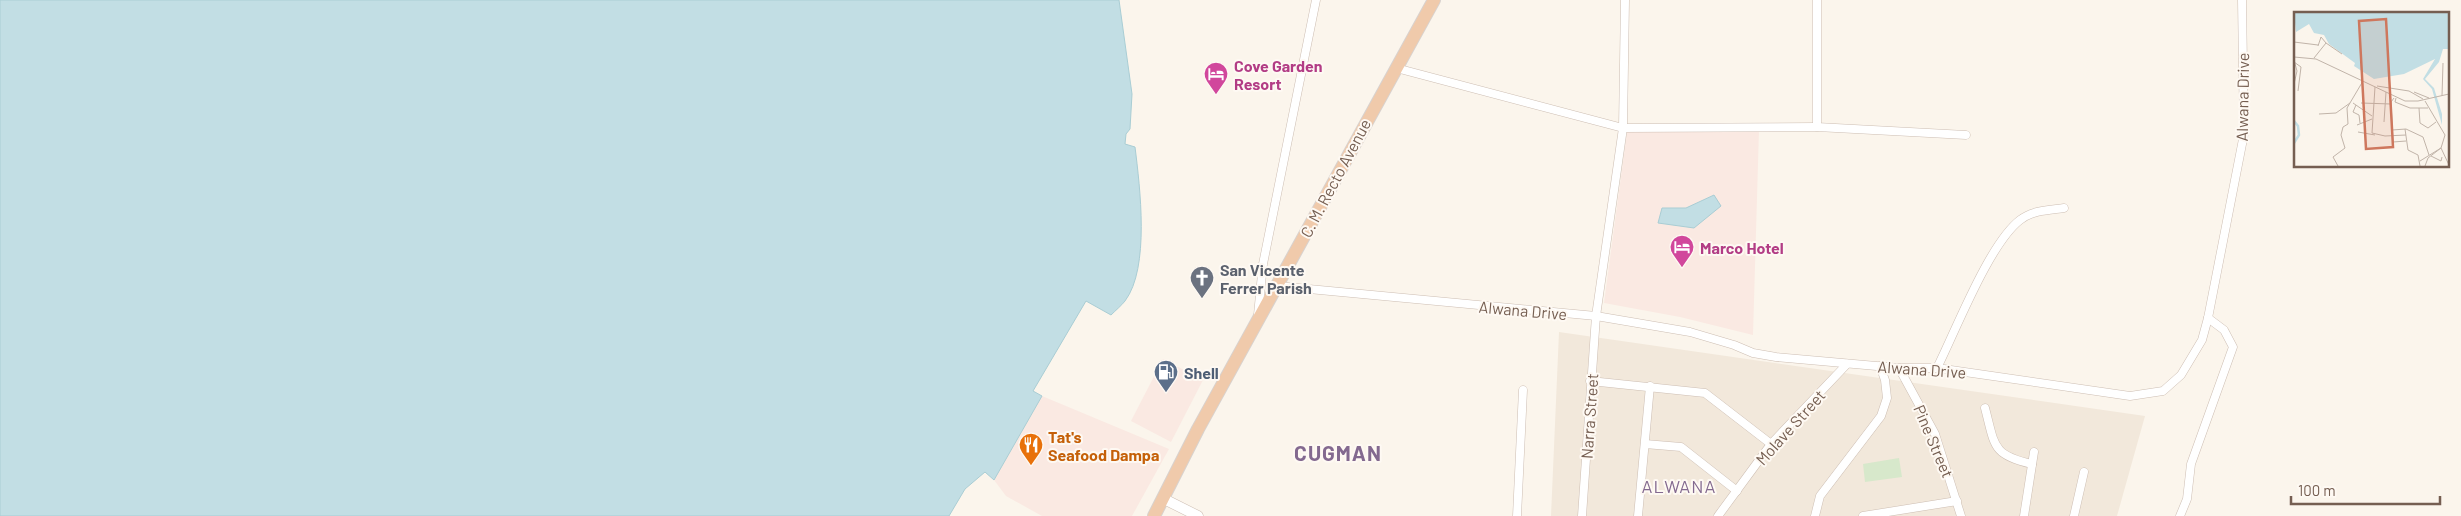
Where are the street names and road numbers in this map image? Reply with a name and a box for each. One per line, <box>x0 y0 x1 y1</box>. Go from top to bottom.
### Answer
street label: Alwana Drive <box>2232 53 2252 141</box>
street label: C. M. Recto Avenue <box>1296 116 1374 240</box>
street label: Alwana Drive <box>1478 297 1568 323</box>
street label: Alwana Drive <box>1877 356 1967 382</box>
street label: Narra Street <box>1577 373 1601 459</box>
street label: Molave Street <box>1751 385 1829 469</box>
street label: Pine Street <box>1910 402 1958 480</box>

